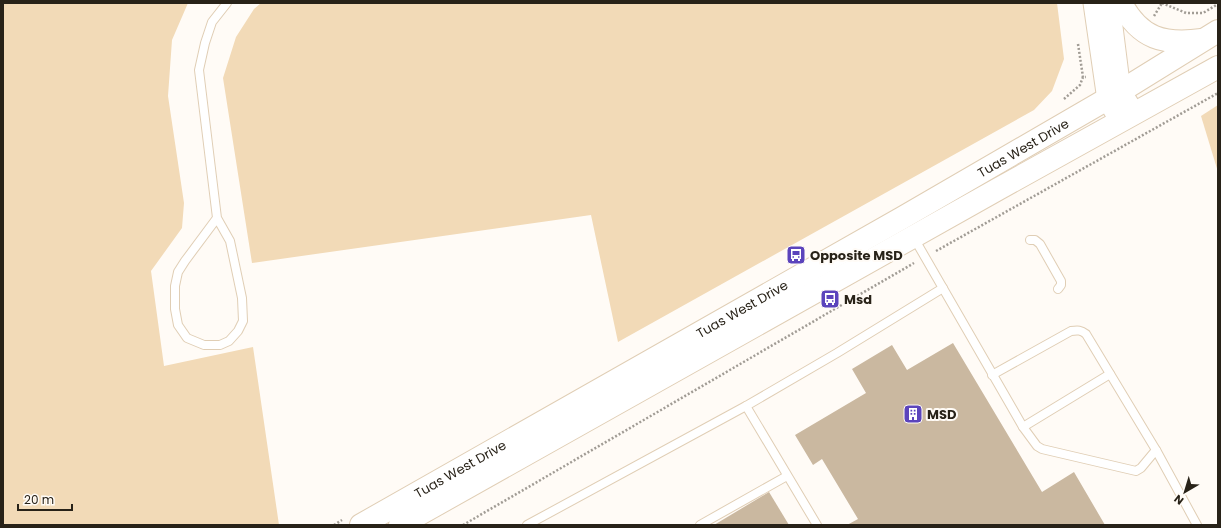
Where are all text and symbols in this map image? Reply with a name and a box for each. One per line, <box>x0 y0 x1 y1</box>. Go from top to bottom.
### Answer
street label: Tuas West Drive <box>974 114 1072 182</box>
bus stop icon: Opposite MSD <box>785 244 807 266</box>
place label: Opposite MSD <box>810 246 903 265</box>
street label: Tuas West Drive <box>693 275 791 342</box>
bus stop icon: Msd <box>819 288 841 310</box>
place label: Msd <box>844 290 872 309</box>
building icon: MSD <box>902 403 924 425</box>
place label: MSD <box>927 405 957 424</box>
street label: Tuas West Drive <box>411 435 510 502</box>
north arrow <box>1165 472 1205 512</box>
scale bar <box>18 486 72 512</box>
text: 20 m <box>24 491 54 508</box>
text: N <box>1171 491 1187 509</box>

